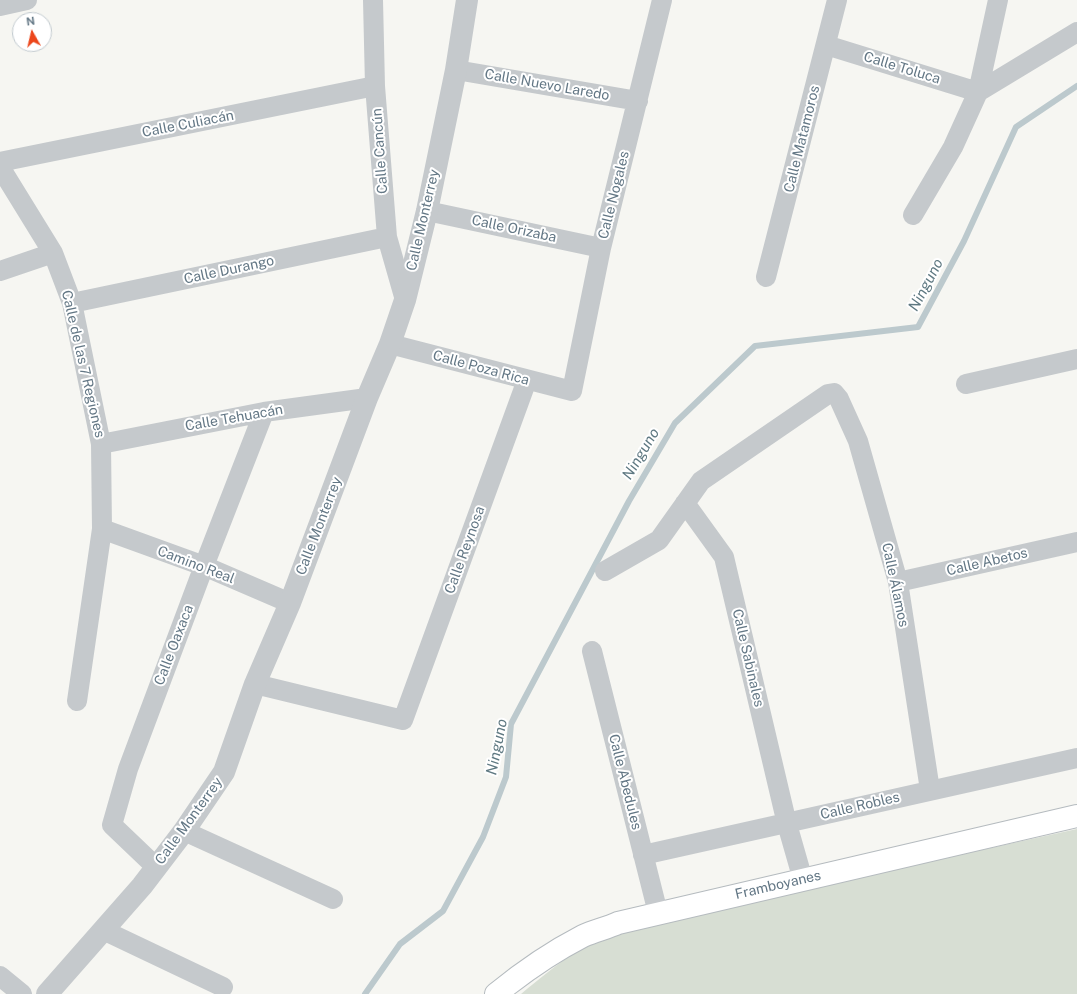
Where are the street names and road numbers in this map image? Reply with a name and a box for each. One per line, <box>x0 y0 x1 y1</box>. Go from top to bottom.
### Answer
street label: Calle Toluca <box>862 48 942 88</box>
street label: Calle Nuevo Laredo <box>483 66 611 104</box>
street label: Calle Matamoros <box>781 84 823 194</box>
street label: Calle Culiacán <box>141 107 235 141</box>
street label: Calle Cancún <box>369 108 391 194</box>
street label: Calle Nogales <box>595 149 633 241</box>
street label: Calle Monterrey <box>403 168 443 272</box>
street label: Calle Orizaba <box>470 212 558 246</box>
street label: Calle Durango <box>182 252 276 288</box>
street label: Calle de las 7 Regiones <box>58 289 108 439</box>
street label: Calle Poza Rica <box>431 347 531 389</box>
street label: Calle Tehuacán <box>184 401 284 435</box>
street label: Calle Monterrey <box>293 474 345 578</box>
street label: Calle Reynosa <box>441 504 489 596</box>
street label: Calle Álamos <box>878 541 912 629</box>
street label: Camino Real <box>155 543 237 587</box>
street label: Calle Abetos <box>945 545 1029 579</box>
street label: Calle Oaxaca <box>151 602 197 688</box>
street label: Calle Sabinales <box>729 607 767 709</box>
street label: Calle Abedules <box>605 732 645 832</box>
street label: Calle Monterrey <box>152 774 226 868</box>
street label: Calle Robles <box>819 789 901 823</box>
street label: Framboyanes <box>733 867 823 903</box>

